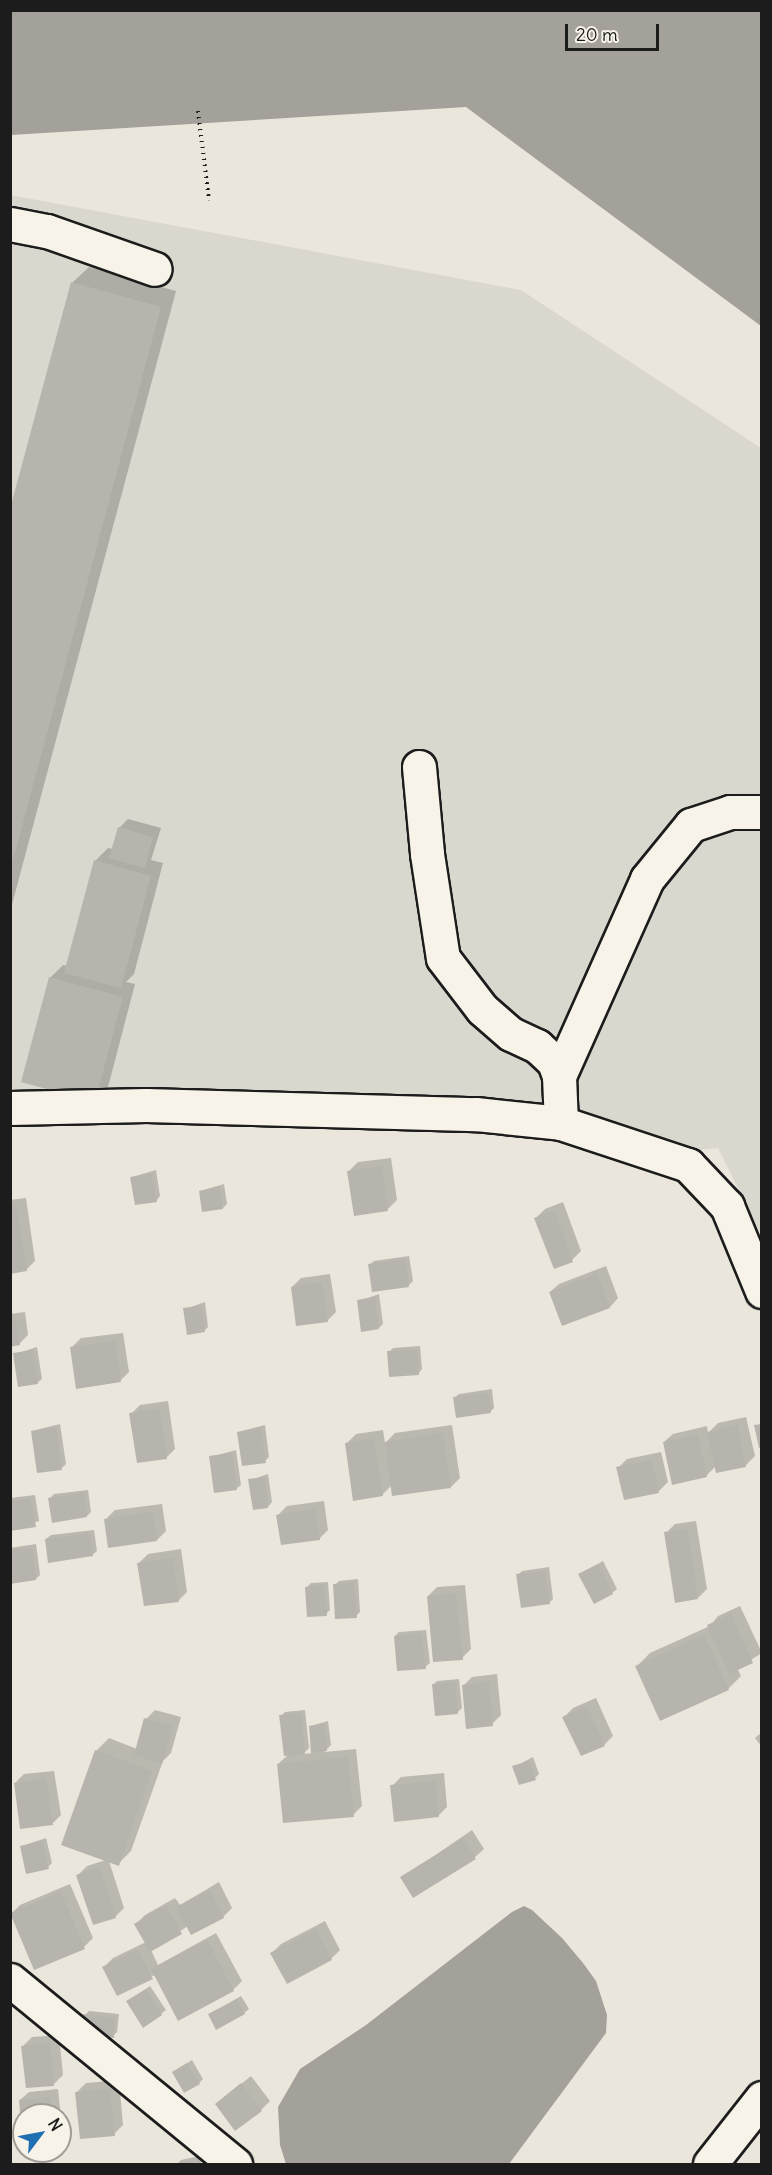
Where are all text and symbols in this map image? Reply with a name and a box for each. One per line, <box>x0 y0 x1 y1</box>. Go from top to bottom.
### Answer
scale bar <box>568 12 662 50</box>
text: 20 m <box>576 23 618 46</box>
north arrow <box>12 2103 72 2163</box>
text: N <box>44 2115 67 2135</box>

